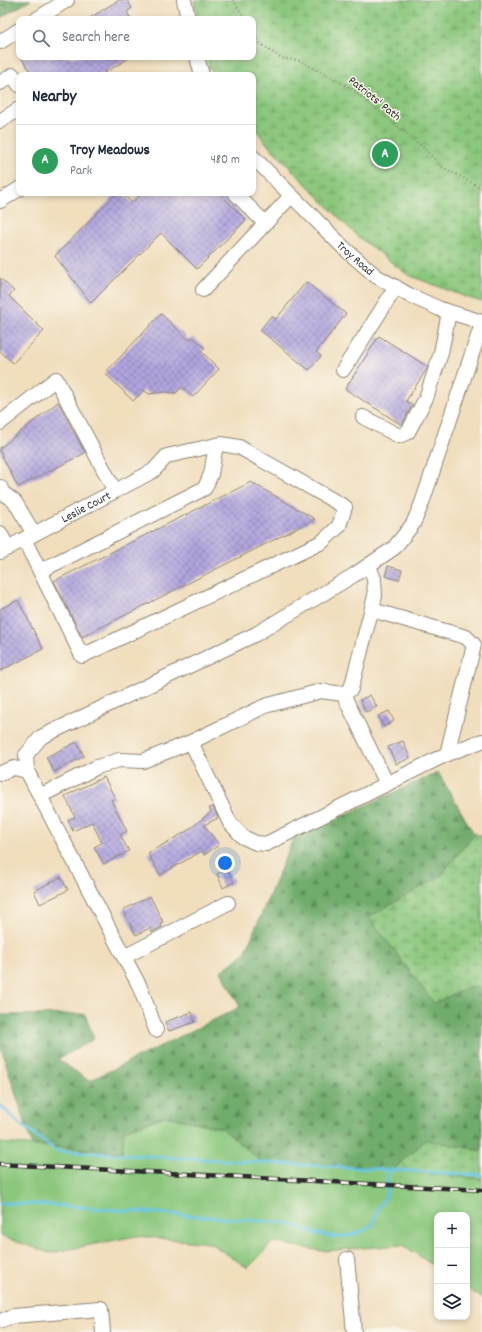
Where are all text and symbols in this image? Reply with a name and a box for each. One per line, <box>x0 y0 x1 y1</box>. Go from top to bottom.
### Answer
search box <box>16 16 256 60</box>
icon: search <box>30 27 52 49</box>
text: Search here <box>62 27 130 49</box>
street label: Patriots' Path <box>344 73 404 126</box>
text: Nearby <box>32 86 76 110</box>
pin: A <box>372 139 398 169</box>
text: Troy Meadows <box>70 140 150 162</box>
text: A <box>41 151 49 170</box>
text: 480 m <box>210 151 240 170</box>
text: Park <box>70 162 92 181</box>
street label: Troy Road <box>332 238 377 280</box>
street label: Leslie Court <box>59 488 115 528</box>
your location <box>215 853 235 873</box>
map controls <box>434 1212 470 1320</box>
button: + <box>434 1212 470 1248</box>
button: − <box>434 1248 470 1284</box>
button: layers <box>434 1284 470 1320</box>

